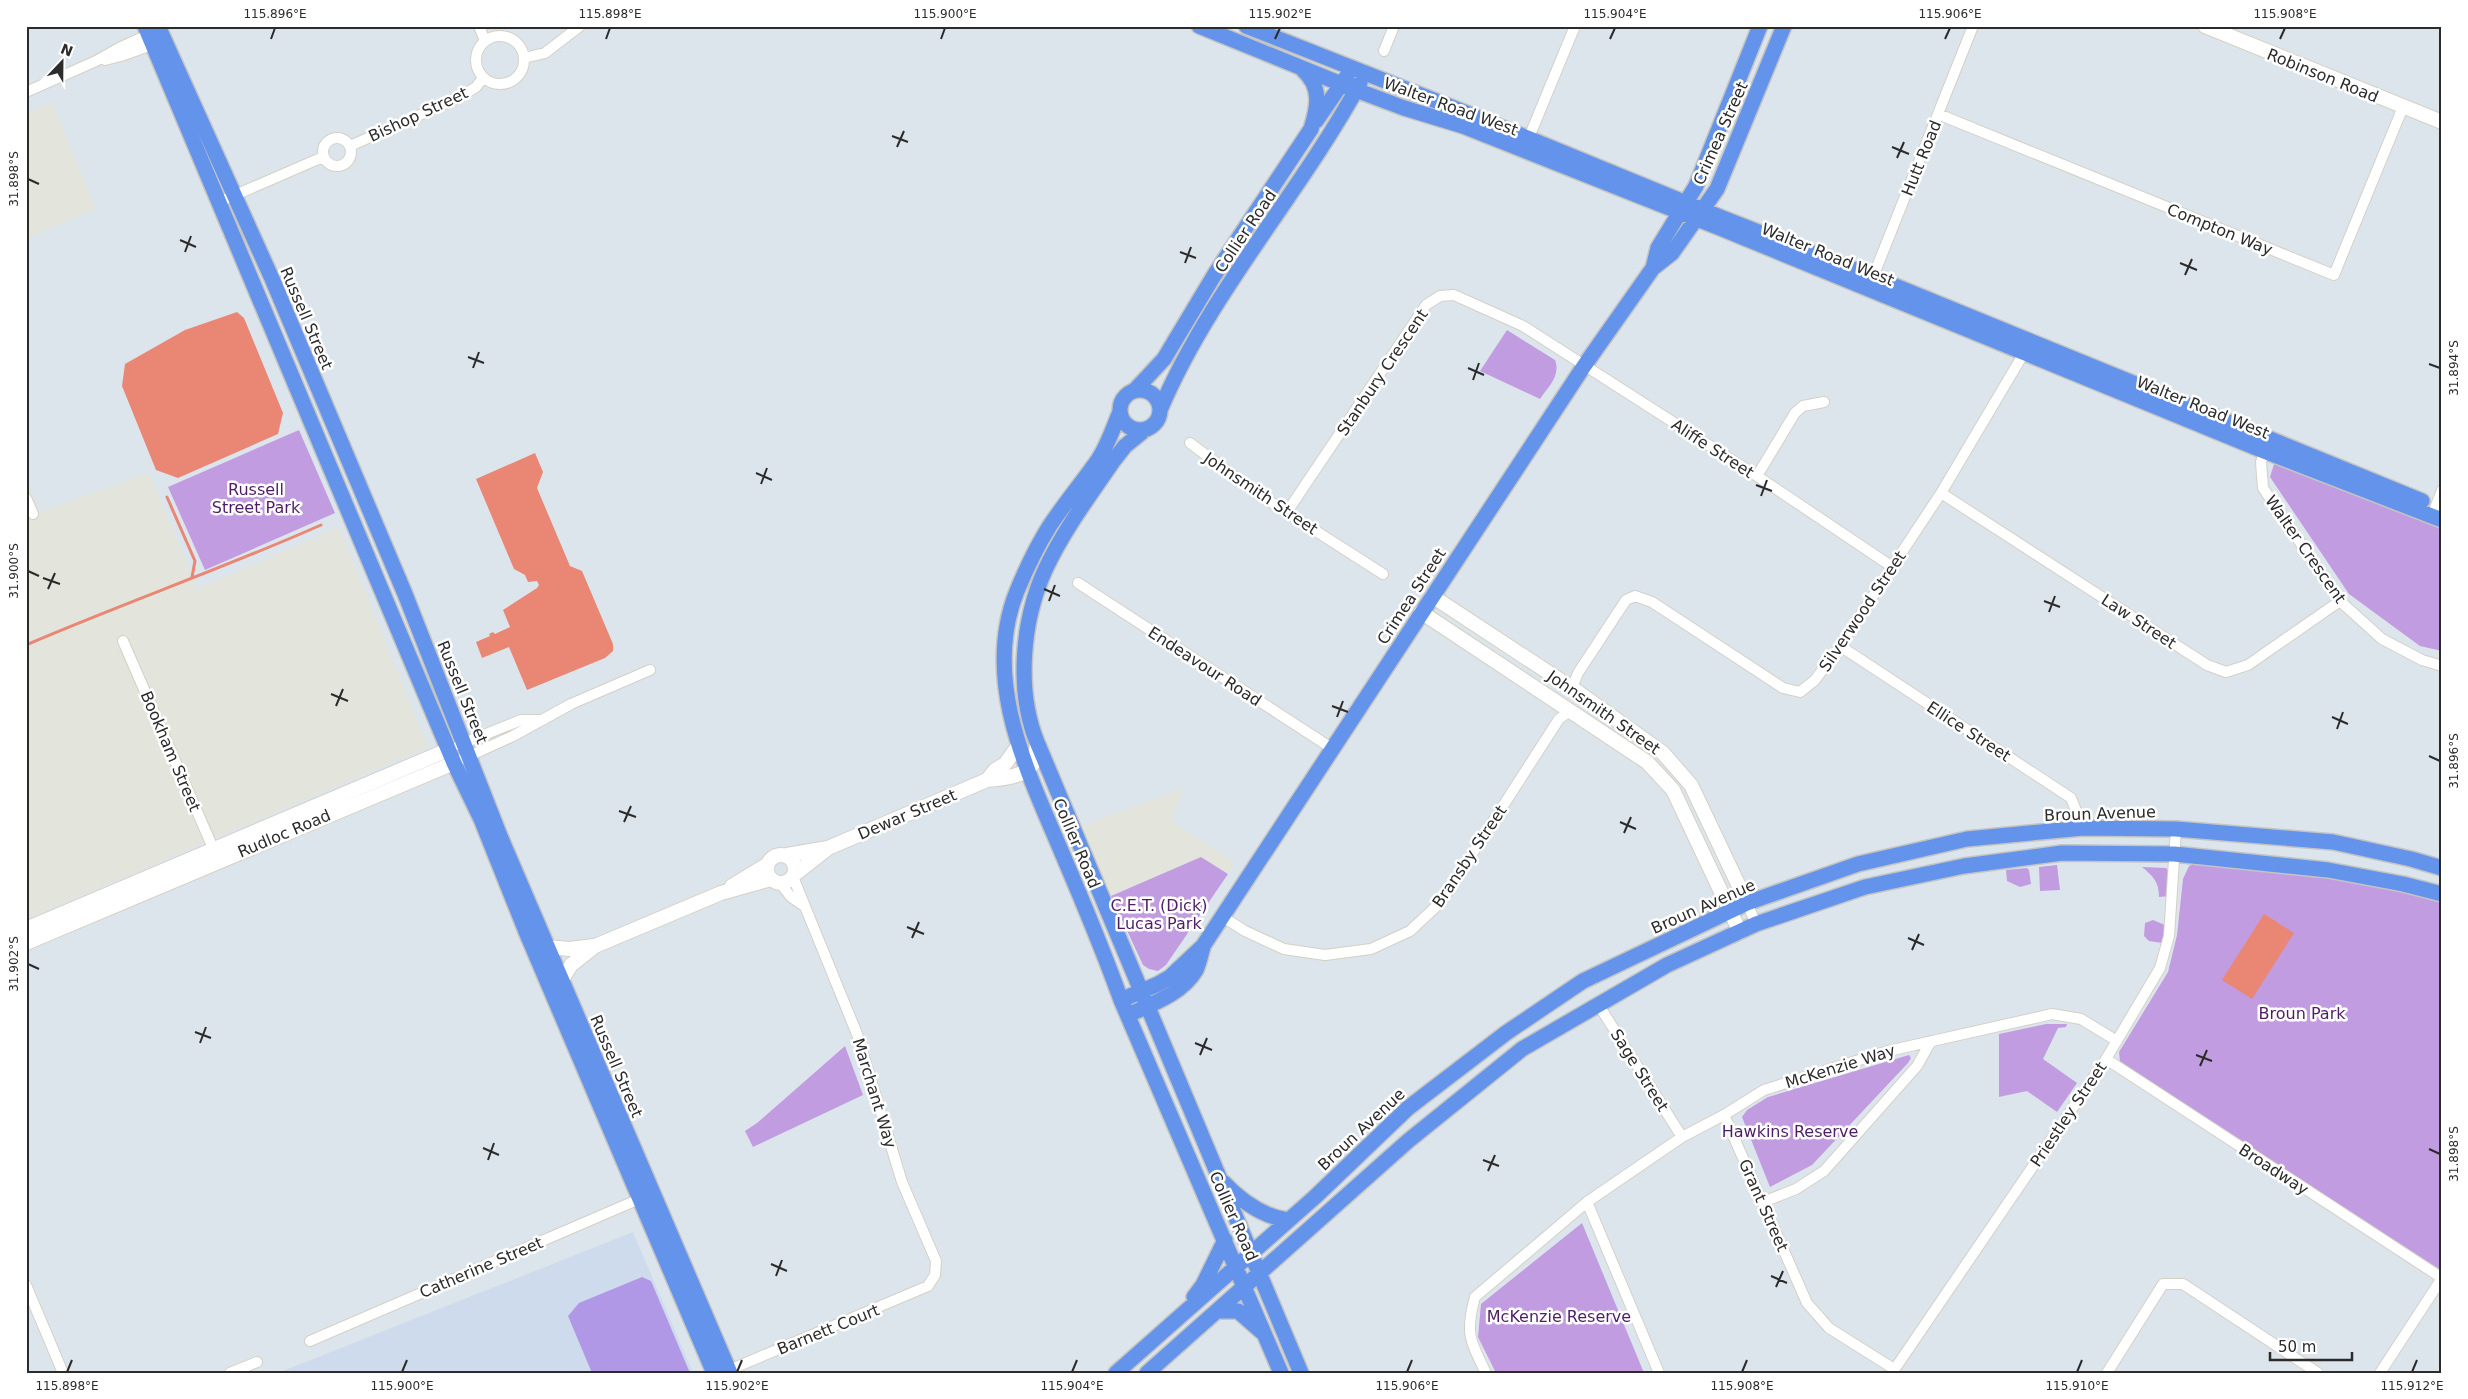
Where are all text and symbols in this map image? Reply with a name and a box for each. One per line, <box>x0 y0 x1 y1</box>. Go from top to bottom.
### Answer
text: 115.896°E <box>243 7 307 21</box>
text: 115.898°E <box>578 7 642 21</box>
text: 115.900°E <box>913 7 977 21</box>
text: 115.902°E <box>1248 7 1312 21</box>
text: 115.904°E <box>1583 7 1647 21</box>
text: 115.906°E <box>1918 7 1982 21</box>
text: 115.908°E <box>2253 7 2317 21</box>
north arrow <box>38 38 88 88</box>
text: N <box>58 40 75 60</box>
street label: Robinson Road <box>2264 44 2381 106</box>
street label: Walter Road West <box>1381 73 1521 140</box>
street label: Crimea Street <box>1689 79 1752 188</box>
street label: Bishop Street <box>365 83 471 146</box>
street label: Hutt Road <box>1898 118 1945 199</box>
text: 31.898°S <box>7 151 21 207</box>
street label: Collier Road <box>1211 186 1280 276</box>
street label: Compton Way <box>2164 200 2275 259</box>
street label: Walter Road West <box>1759 219 1897 290</box>
street label: Russell Street <box>276 264 337 372</box>
street label: Stanbury Crescent <box>1333 305 1432 439</box>
text: 31.894°S <box>2447 340 2461 396</box>
street label: Walter Road West <box>2134 372 2272 443</box>
street label: Aliffe Street <box>1668 415 1757 482</box>
street label: Johnsmith Street <box>1199 448 1321 539</box>
park label: Russell Street Park <box>212 480 301 517</box>
street label: Walter Crescent <box>2261 492 2350 607</box>
text: 31.900°S <box>7 543 21 599</box>
street label: Crimea Street <box>1373 544 1450 648</box>
street label: Silverwood Street <box>1815 547 1910 675</box>
street label: Law Street <box>2098 590 2180 653</box>
street label: Endeavour Road <box>1145 623 1265 710</box>
street label: Russell Street <box>433 638 492 747</box>
street label: Johnsmith Street <box>1543 666 1664 758</box>
street label: Bookham Street <box>137 688 204 814</box>
street label: Ellice Street <box>1923 697 2014 765</box>
text: 31.896°S <box>2447 733 2461 789</box>
street label: Dewar Street <box>855 785 959 844</box>
street label: Collier Road <box>1049 795 1104 891</box>
street label: Bransby Street <box>1428 802 1511 911</box>
street label: Broun Avenue <box>2044 802 2156 825</box>
street label: Rudloc Road <box>235 805 333 862</box>
street label: Broun Avenue <box>1648 875 1758 938</box>
park label: C.E.T. (Dick) Lucas Park <box>1111 896 1207 933</box>
text: 31.902°S <box>7 936 21 992</box>
park label: Broun Park <box>2259 1004 2346 1023</box>
street label: Russell Street <box>586 1012 647 1120</box>
street label: Sage Street <box>1607 1026 1672 1115</box>
street label: Marchant Way <box>849 1036 900 1151</box>
street label: McKenzie Way <box>1783 1041 1897 1092</box>
street label: Priestley Street <box>2026 1058 2110 1170</box>
street label: Broun Avenue <box>1314 1084 1409 1174</box>
park label: Hawkins Reserve <box>1722 1122 1858 1141</box>
text: 31.898°S <box>2447 1126 2461 1182</box>
street label: Broadway <box>2235 1140 2312 1199</box>
street label: Grant Street <box>1735 1156 1792 1254</box>
street label: Collier Road <box>1205 1169 1262 1264</box>
street label: Catherine Street <box>417 1233 546 1302</box>
street label: Barnett Court <box>774 1300 882 1359</box>
park label: McKenzie Reserve <box>1487 1307 1631 1326</box>
scale bar <box>2270 1329 2353 1361</box>
text: 50 m <box>2278 1338 2316 1356</box>
text: 115.898°E <box>35 1379 99 1393</box>
text: 115.900°E <box>370 1379 434 1393</box>
text: 115.902°E <box>705 1379 769 1393</box>
text: 115.904°E <box>1040 1379 1104 1393</box>
text: 115.906°E <box>1375 1379 1439 1393</box>
text: 115.908°E <box>1710 1379 1774 1393</box>
text: 115.910°E <box>2045 1379 2109 1393</box>
text: 115.912°E <box>2380 1379 2444 1393</box>

